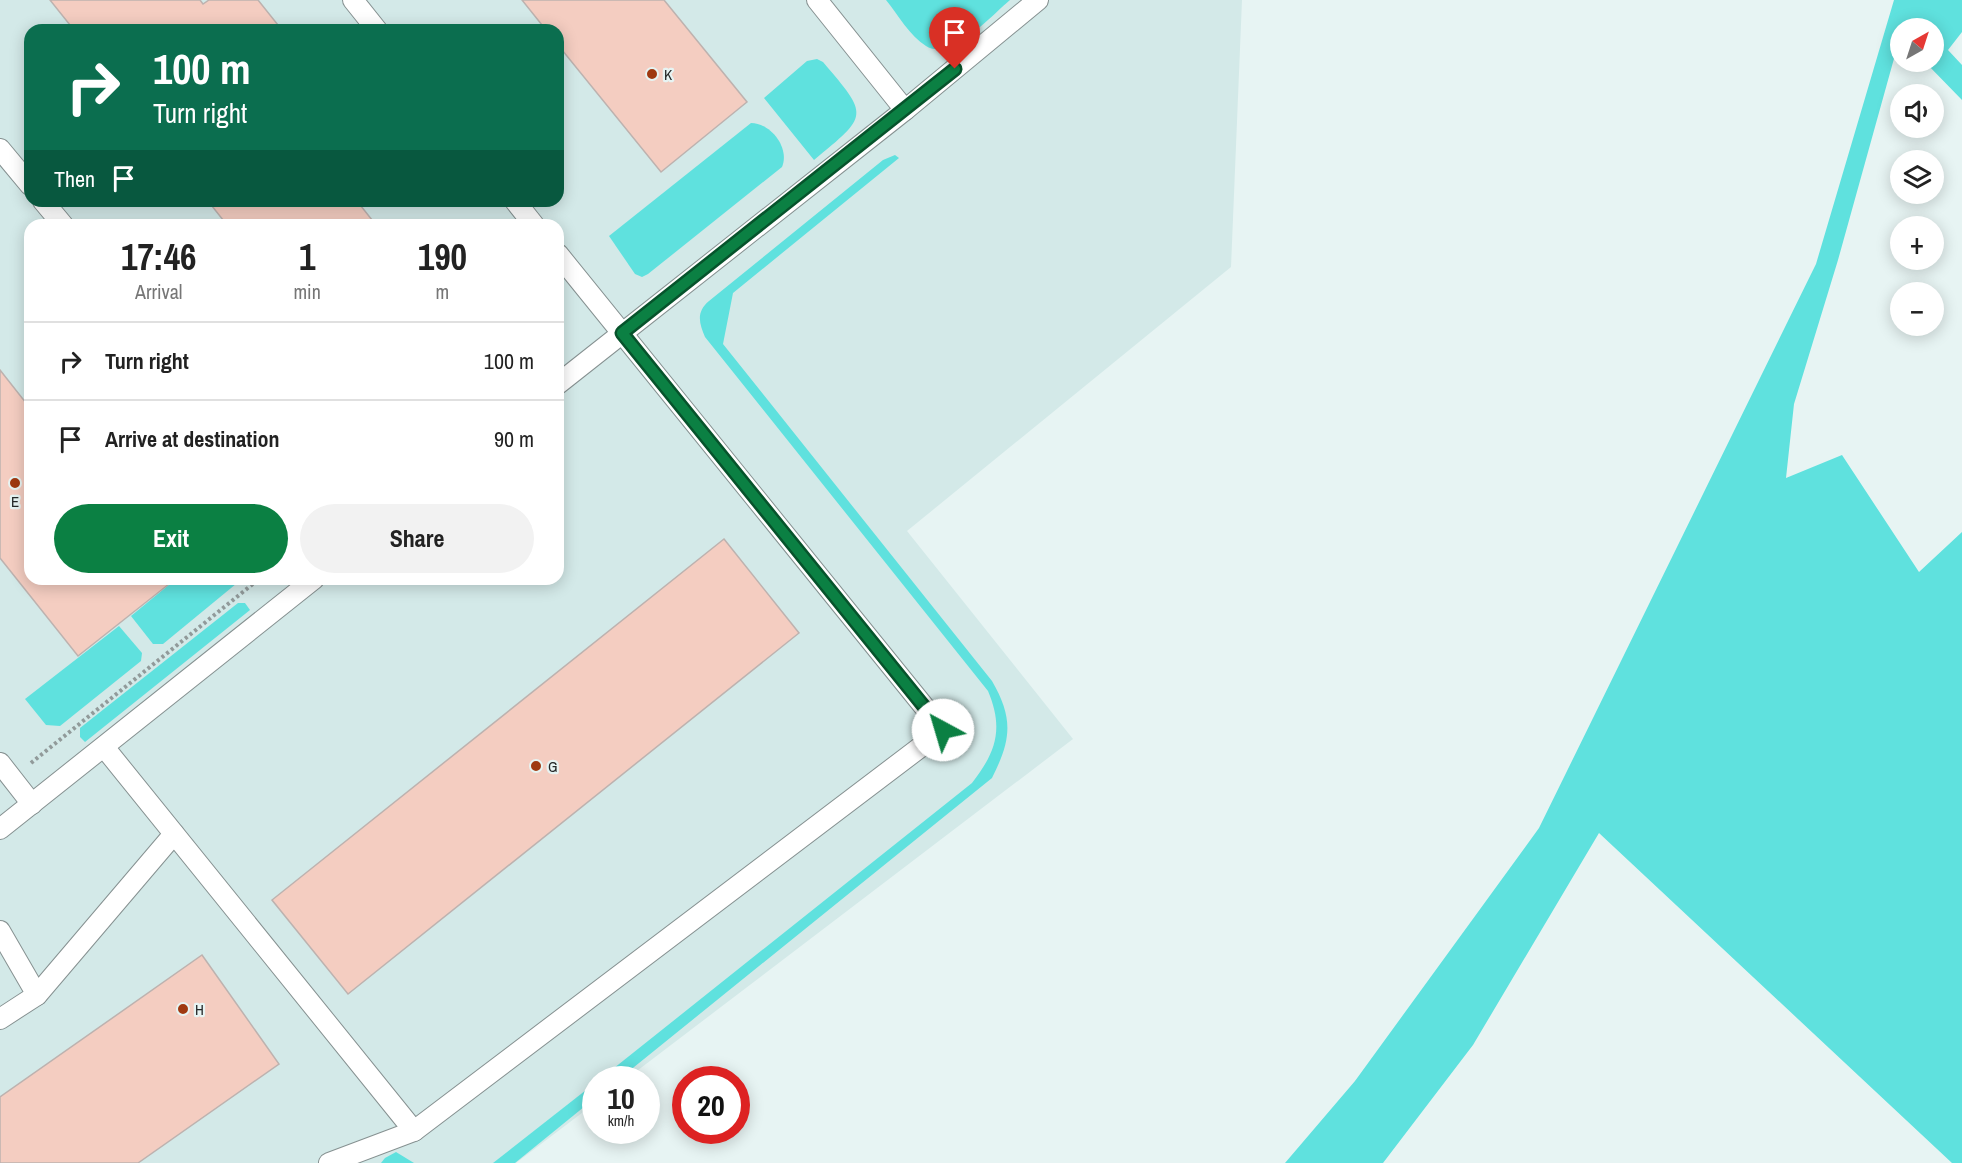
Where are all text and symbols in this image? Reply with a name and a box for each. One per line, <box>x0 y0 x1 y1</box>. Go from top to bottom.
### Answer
pin <box>929 7 980 69</box>
icon: arrive <box>938 16 971 49</box>
north arrow <box>1890 18 1944 72</box>
map controls <box>1890 18 1944 336</box>
text: 100 m <box>153 41 251 97</box>
icon: right <box>54 48 132 126</box>
place label: K <box>664 64 673 85</box>
marker: K <box>645 67 659 81</box>
button: sound <box>1890 84 1944 138</box>
text: Turn right <box>153 95 247 131</box>
button: layers <box>1890 150 1944 204</box>
icon: arrive <box>107 162 140 195</box>
text: Then <box>54 164 95 194</box>
button: + <box>1890 216 1944 270</box>
text: 17:46 <box>121 233 196 281</box>
text: 1 <box>299 233 315 281</box>
text: 190 <box>418 233 467 281</box>
text: Arrival <box>135 278 182 305</box>
text: min <box>293 278 321 305</box>
text: m <box>436 278 449 305</box>
button: − <box>1890 282 1944 336</box>
icon: right <box>54 345 87 378</box>
text: Turn right <box>105 346 189 376</box>
text: 100 m <box>484 346 534 376</box>
icon: arrive <box>54 423 87 456</box>
text: Arrive at destination <box>105 424 279 454</box>
text: 90 m <box>494 424 534 454</box>
marker: E <box>8 476 22 490</box>
place label: E <box>11 491 19 512</box>
button: Exit <box>54 504 288 573</box>
button: Share <box>300 504 534 573</box>
position arrow <box>911 698 975 762</box>
place label: G <box>548 756 558 777</box>
marker: G <box>529 759 543 773</box>
place label: H <box>195 999 204 1020</box>
marker: H <box>176 1002 190 1016</box>
speed limit sign: 20 <box>672 1066 750 1144</box>
text: 10 <box>607 1078 635 1118</box>
text: km/h <box>608 1110 634 1131</box>

